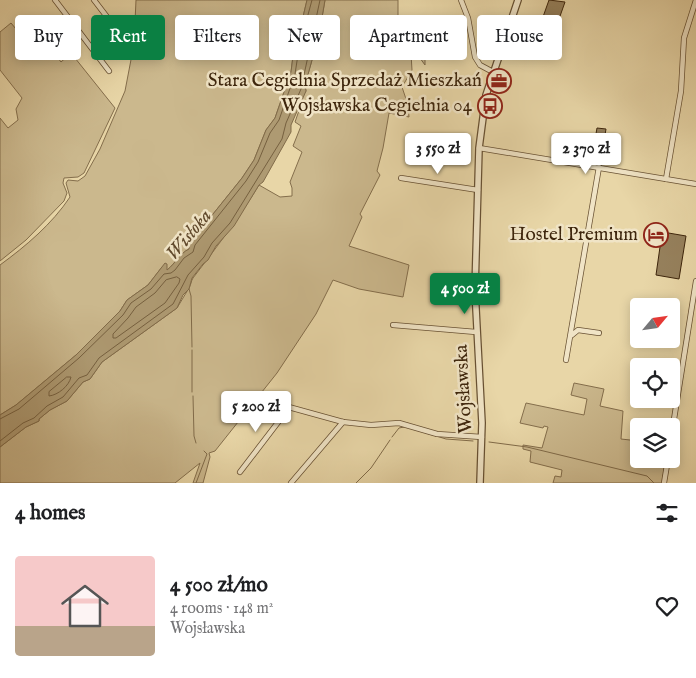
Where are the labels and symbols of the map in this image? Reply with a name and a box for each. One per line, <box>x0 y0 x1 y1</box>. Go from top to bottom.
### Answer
office icon: Stara Cegielnia Sprzedaż Mieszkań <box>486 68 512 94</box>
place label: Stara Cegielnia Sprzedaż Mieszkań <box>208 69 482 93</box>
bus stop icon: Wojsławska Cegielnia 04 <box>477 93 503 119</box>
place label: Wojsławska Cegielnia 04 <box>281 94 473 118</box>
pin: 3 550 zł <box>386 132 490 175</box>
pin: 2 370 zł <box>534 132 638 175</box>
water label: Wisłoka <box>160 204 218 266</box>
hotel icon: Hostel Premium <box>643 222 669 248</box>
place label: Hostel Premium <box>510 223 638 247</box>
pin: 4 500 zł <box>413 272 517 315</box>
north arrow <box>630 298 680 348</box>
street label: Wojsławska <box>450 343 478 434</box>
pin: 5 200 zł <box>204 390 308 433</box>

